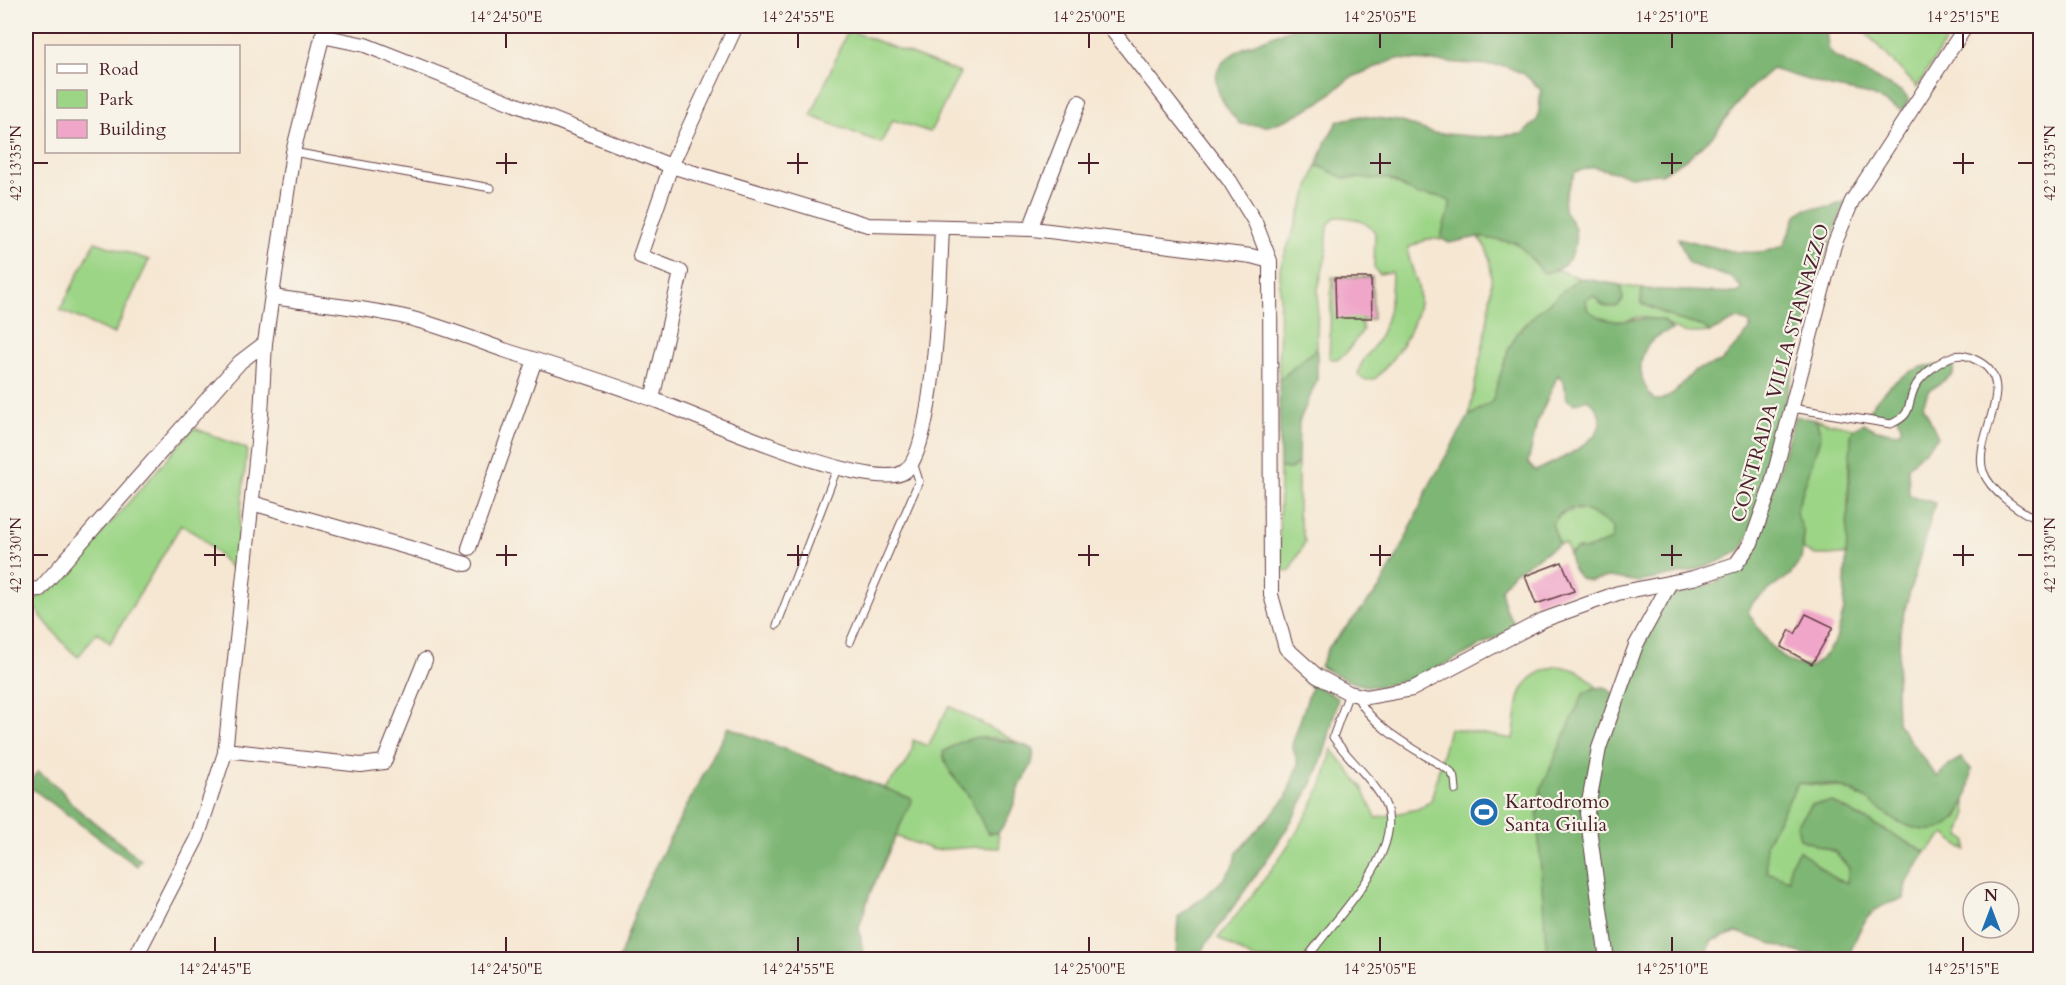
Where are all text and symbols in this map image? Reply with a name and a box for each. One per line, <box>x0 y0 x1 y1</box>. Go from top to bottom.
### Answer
text: 14°24'50"E <box>470 7 542 27</box>
text: 14°24'55"E <box>762 7 834 27</box>
text: 14°25'00"E <box>1053 7 1125 27</box>
text: 14°25'05"E <box>1344 7 1416 27</box>
text: 14°25'10"E <box>1636 7 1708 27</box>
text: 14°25'15"E <box>1927 7 1999 27</box>
legend <box>45 45 240 153</box>
text: Road <box>99 57 139 82</box>
text: Park <box>99 87 134 112</box>
text: Building <box>99 117 167 142</box>
text: 42°13'35"N <box>6 125 26 201</box>
text: 42°13'35"N <box>2040 125 2060 201</box>
street label: CONTRADA VILLA STANAZZO <box>1724 220 1836 526</box>
text: 42°13'30"N <box>6 517 26 593</box>
text: 42°13'30"N <box>2040 517 2060 593</box>
place label: Kartodromo Santa Giulia <box>1505 788 1610 838</box>
sports icon: Kartodromo Santa Giulia <box>1468 796 1500 828</box>
north arrow <box>1961 880 2021 940</box>
text: N <box>1984 885 1998 907</box>
text: 14°24'45"E <box>179 959 251 979</box>
text: 14°24'50"E <box>470 959 542 979</box>
text: 14°24'55"E <box>762 959 834 979</box>
text: 14°25'00"E <box>1053 959 1125 979</box>
text: 14°25'05"E <box>1344 959 1416 979</box>
text: 14°25'10"E <box>1636 959 1708 979</box>
text: 14°25'15"E <box>1927 959 1999 979</box>

